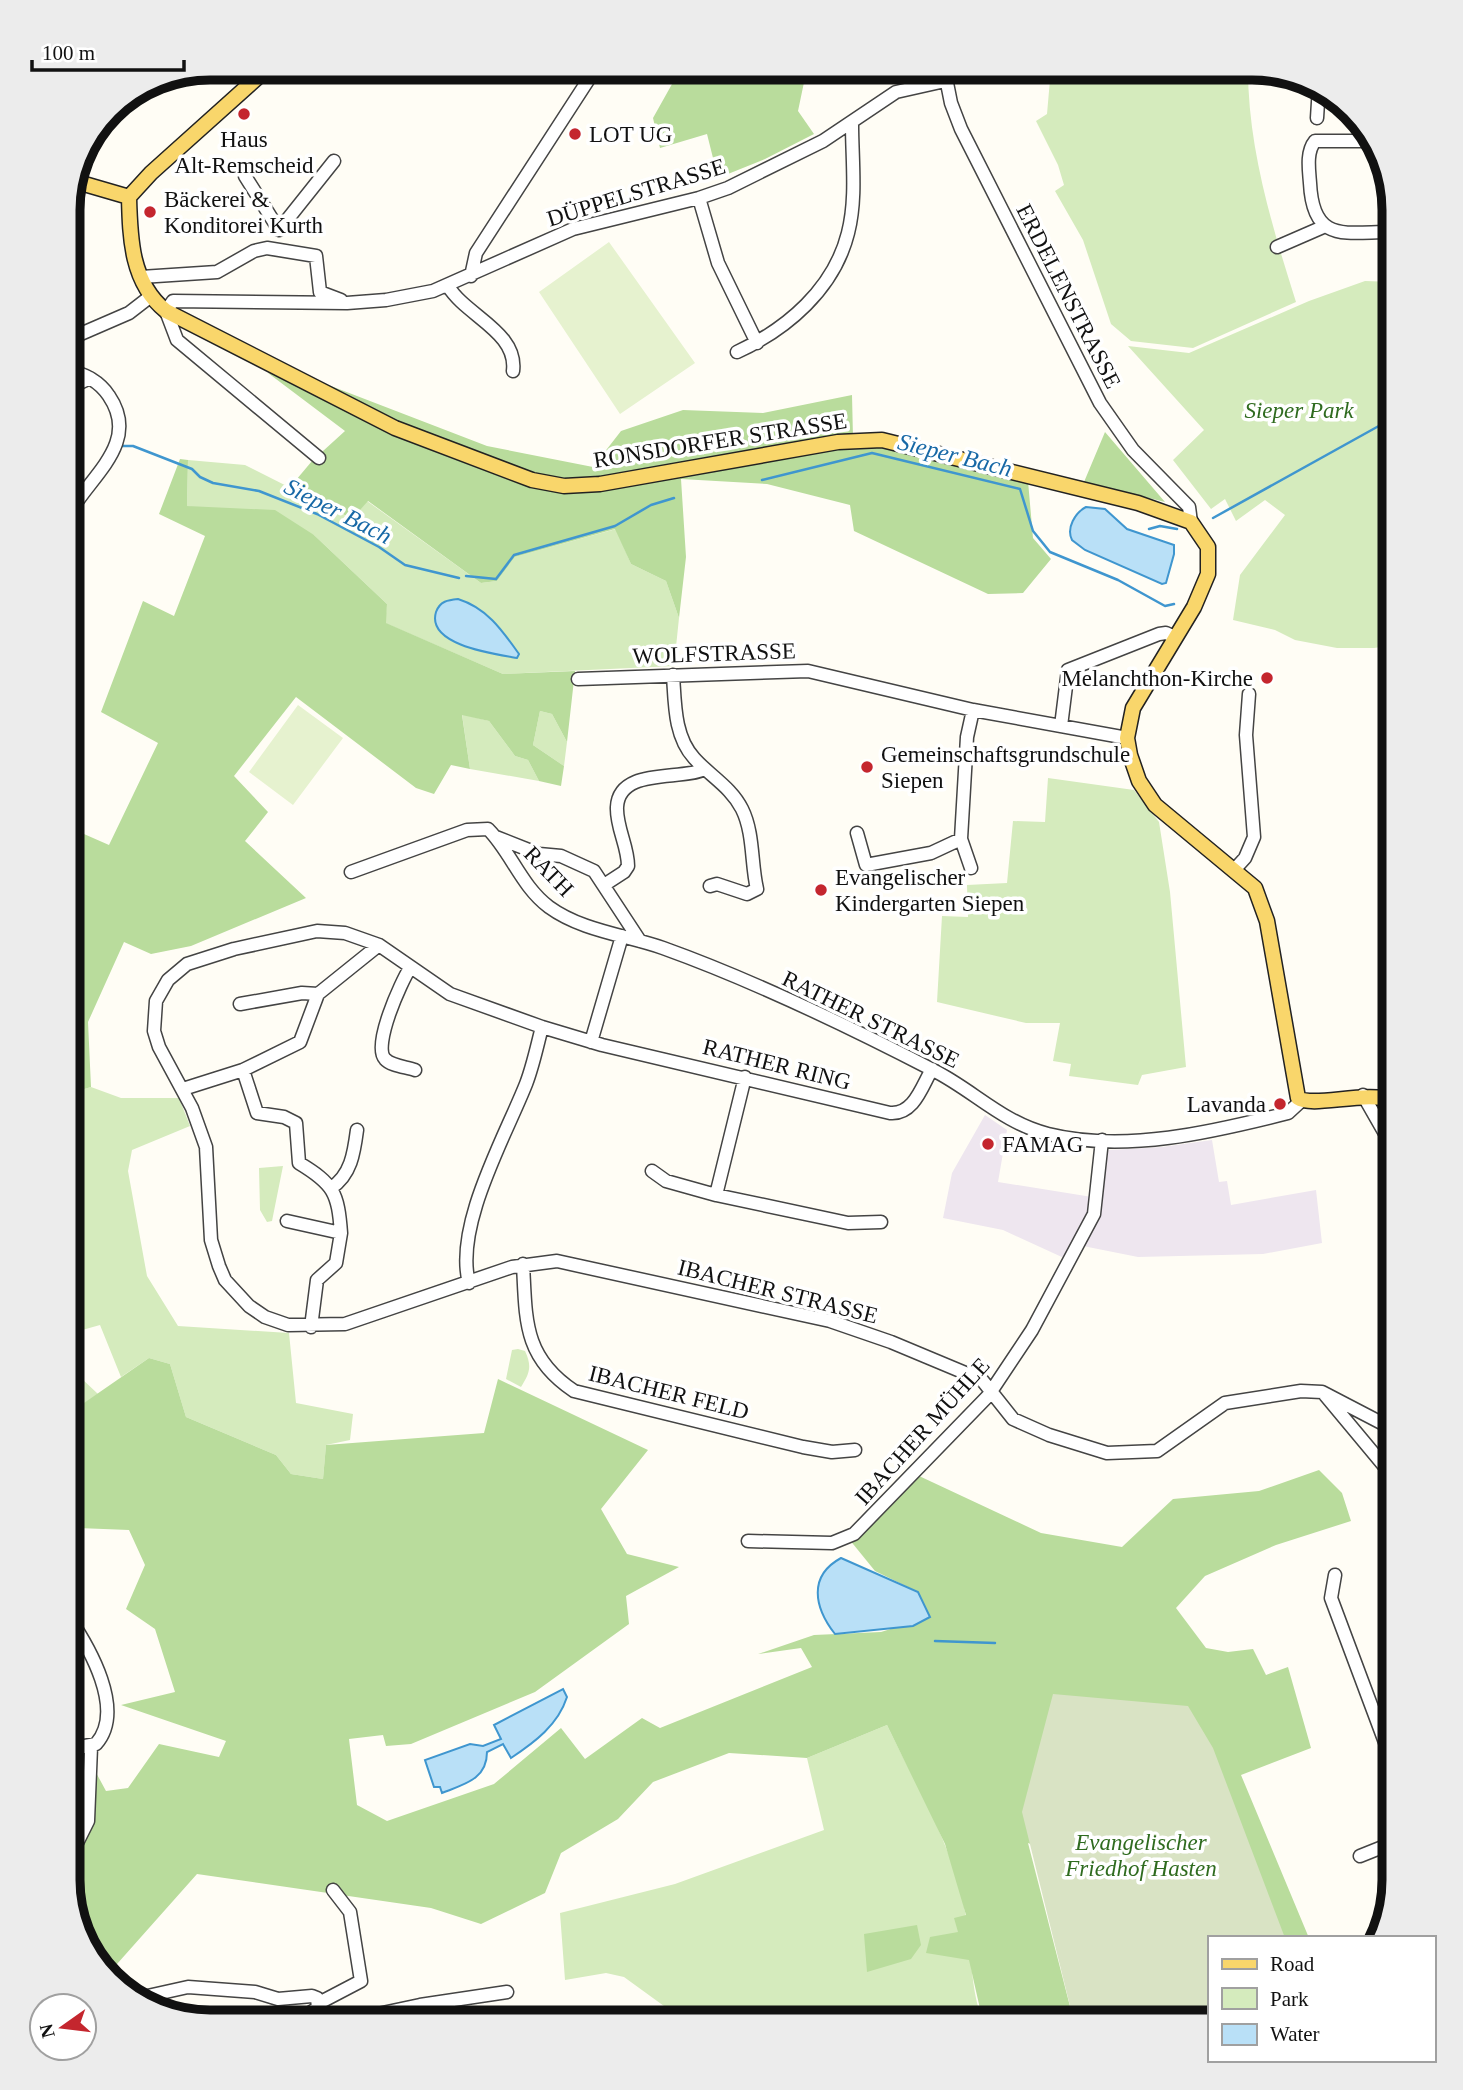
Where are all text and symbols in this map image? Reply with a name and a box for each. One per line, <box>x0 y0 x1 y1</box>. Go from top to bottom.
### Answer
scale bar <box>32 28 184 72</box>
text: 100 m <box>42 41 95 65</box>
marker: Haus Alt-Remscheid <box>236 106 252 122</box>
place label: LOT UG <box>589 122 672 147</box>
marker: LOT UG <box>567 126 583 142</box>
place label: Haus Alt-Remscheid <box>174 127 314 178</box>
street label: DÜPPELSTRASSE <box>544 153 728 232</box>
place label: Bäckerei & Konditorei Kurth <box>164 187 324 238</box>
street label: ERDELENSTRASSE <box>1011 200 1126 392</box>
marker: Bäckerei & Konditorei Kurth <box>142 204 158 220</box>
park label: Sieper Park <box>1244 398 1354 423</box>
street label: RONSDORFER STRASSE <box>592 408 849 473</box>
water label: Sieper Bach <box>895 428 1015 482</box>
water label: Sieper Bach <box>280 473 396 549</box>
street label: WOLFSTRASSE <box>632 638 796 669</box>
place label: Melanchthon-Kirche <box>1061 666 1253 691</box>
marker: Melanchthon-Kirche <box>1259 670 1275 686</box>
place label: Gemeinschaftsgrundschule Siepen <box>881 742 1130 793</box>
marker: Gemeinschaftsgrundschule Siepen <box>859 759 875 775</box>
street label: RATH <box>519 841 578 902</box>
place label: Evangelischer Kindergarten Siepen <box>835 865 1025 916</box>
marker: Evangelischer Kindergarten Siepen <box>813 882 829 898</box>
street label: RATHER STRASSE <box>778 966 963 1073</box>
street label: RATHER RING <box>700 1034 853 1095</box>
place label: Lavanda <box>1187 1092 1266 1117</box>
marker: Lavanda <box>1272 1096 1288 1112</box>
place label: FAMAG <box>1002 1132 1083 1157</box>
marker: FAMAG <box>980 1136 996 1152</box>
street label: IBACHER STRASSE <box>675 1255 880 1328</box>
street label: IBACHER MÜHLE <box>850 1353 995 1510</box>
street label: IBACHER FELD <box>586 1360 752 1424</box>
park label: Evangelischer Friedhof Hasten <box>1064 1830 1217 1881</box>
legend <box>1208 1936 1435 2062</box>
text: Road <box>1270 1952 1315 1976</box>
text: Park <box>1270 1987 1309 2011</box>
north arrow <box>28 1992 98 2062</box>
text: N <box>35 2022 59 2040</box>
text: Water <box>1270 2022 1320 2046</box>

